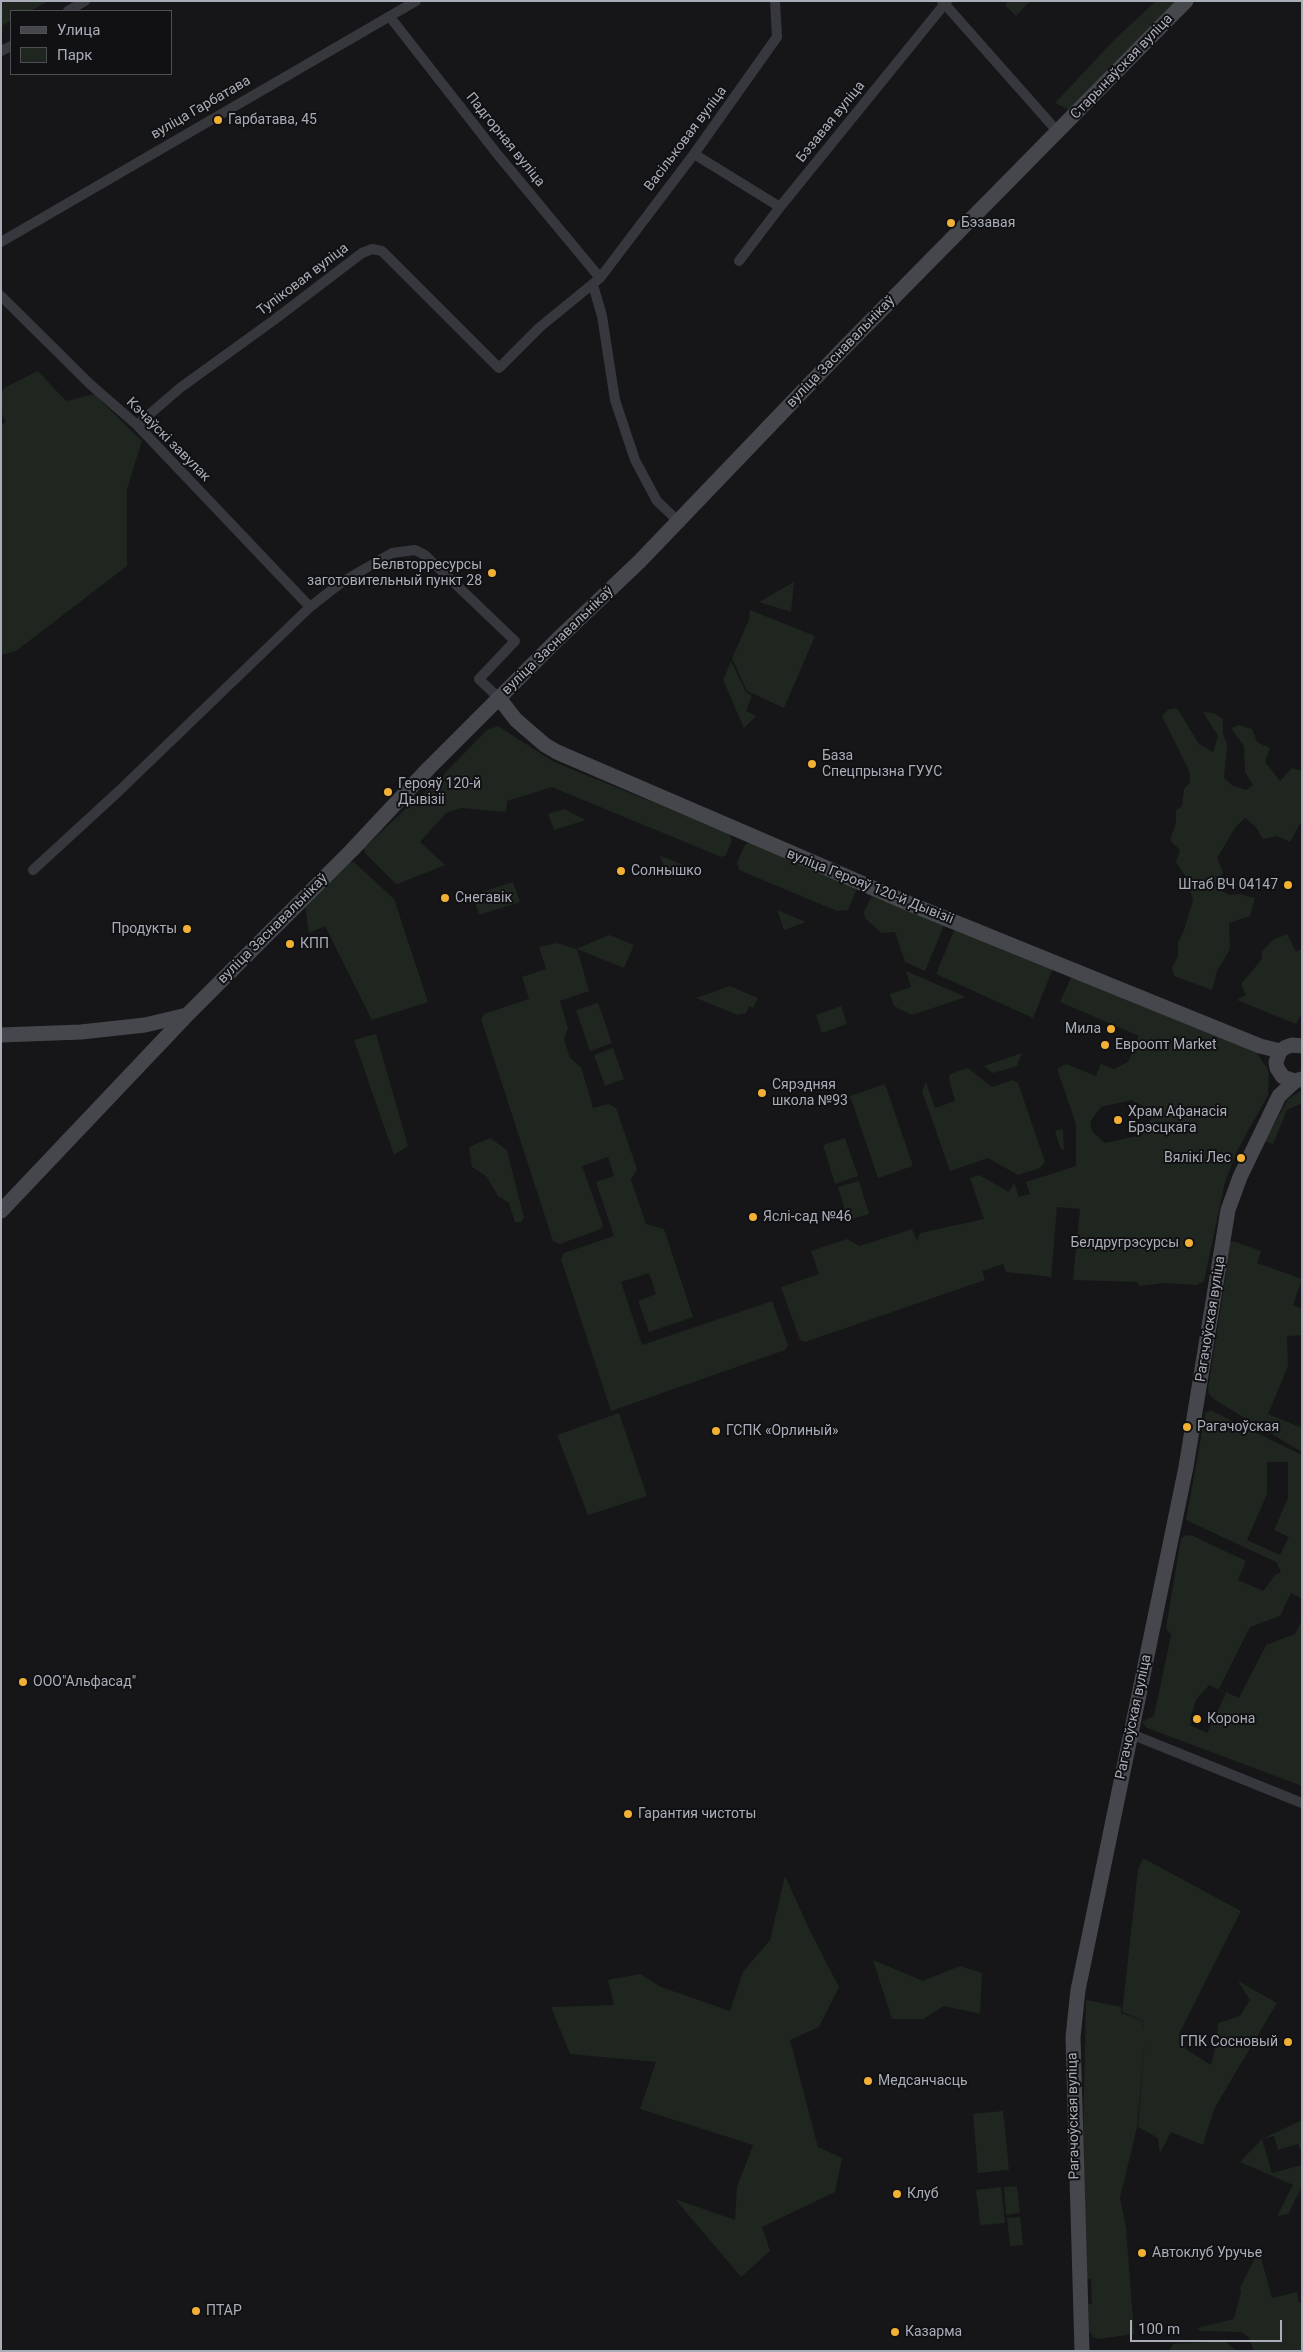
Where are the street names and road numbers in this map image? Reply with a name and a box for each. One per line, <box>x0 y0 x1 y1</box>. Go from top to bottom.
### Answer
street label: Старынаўская вуліца <box>1067 11 1177 123</box>
street label: вуліца Гарбатава <box>148 73 254 143</box>
street label: Бэзавая вуліца <box>793 78 869 166</box>
street label: Васільковая вуліца <box>641 83 731 195</box>
street label: Падгорная вуліца <box>462 90 548 190</box>
street label: Тупіковая вуліца <box>254 240 352 320</box>
street label: вуліца Заснавальнікаў <box>783 293 899 411</box>
street label: Кэчаўскі завулак <box>122 394 214 486</box>
street label: вуліца Заснавальнікаў <box>499 583 617 699</box>
street label: вуліца Герояў 120-й Дывізіі <box>784 846 956 928</box>
street label: вуліца Заснавальнікаў <box>215 871 331 987</box>
street label: Рагачоўская вуліца <box>1193 1255 1229 1383</box>
street label: Рагачоўская вуліца <box>1113 1653 1155 1781</box>
street label: Рагачоўская вуліца <box>1064 2052 1084 2180</box>

